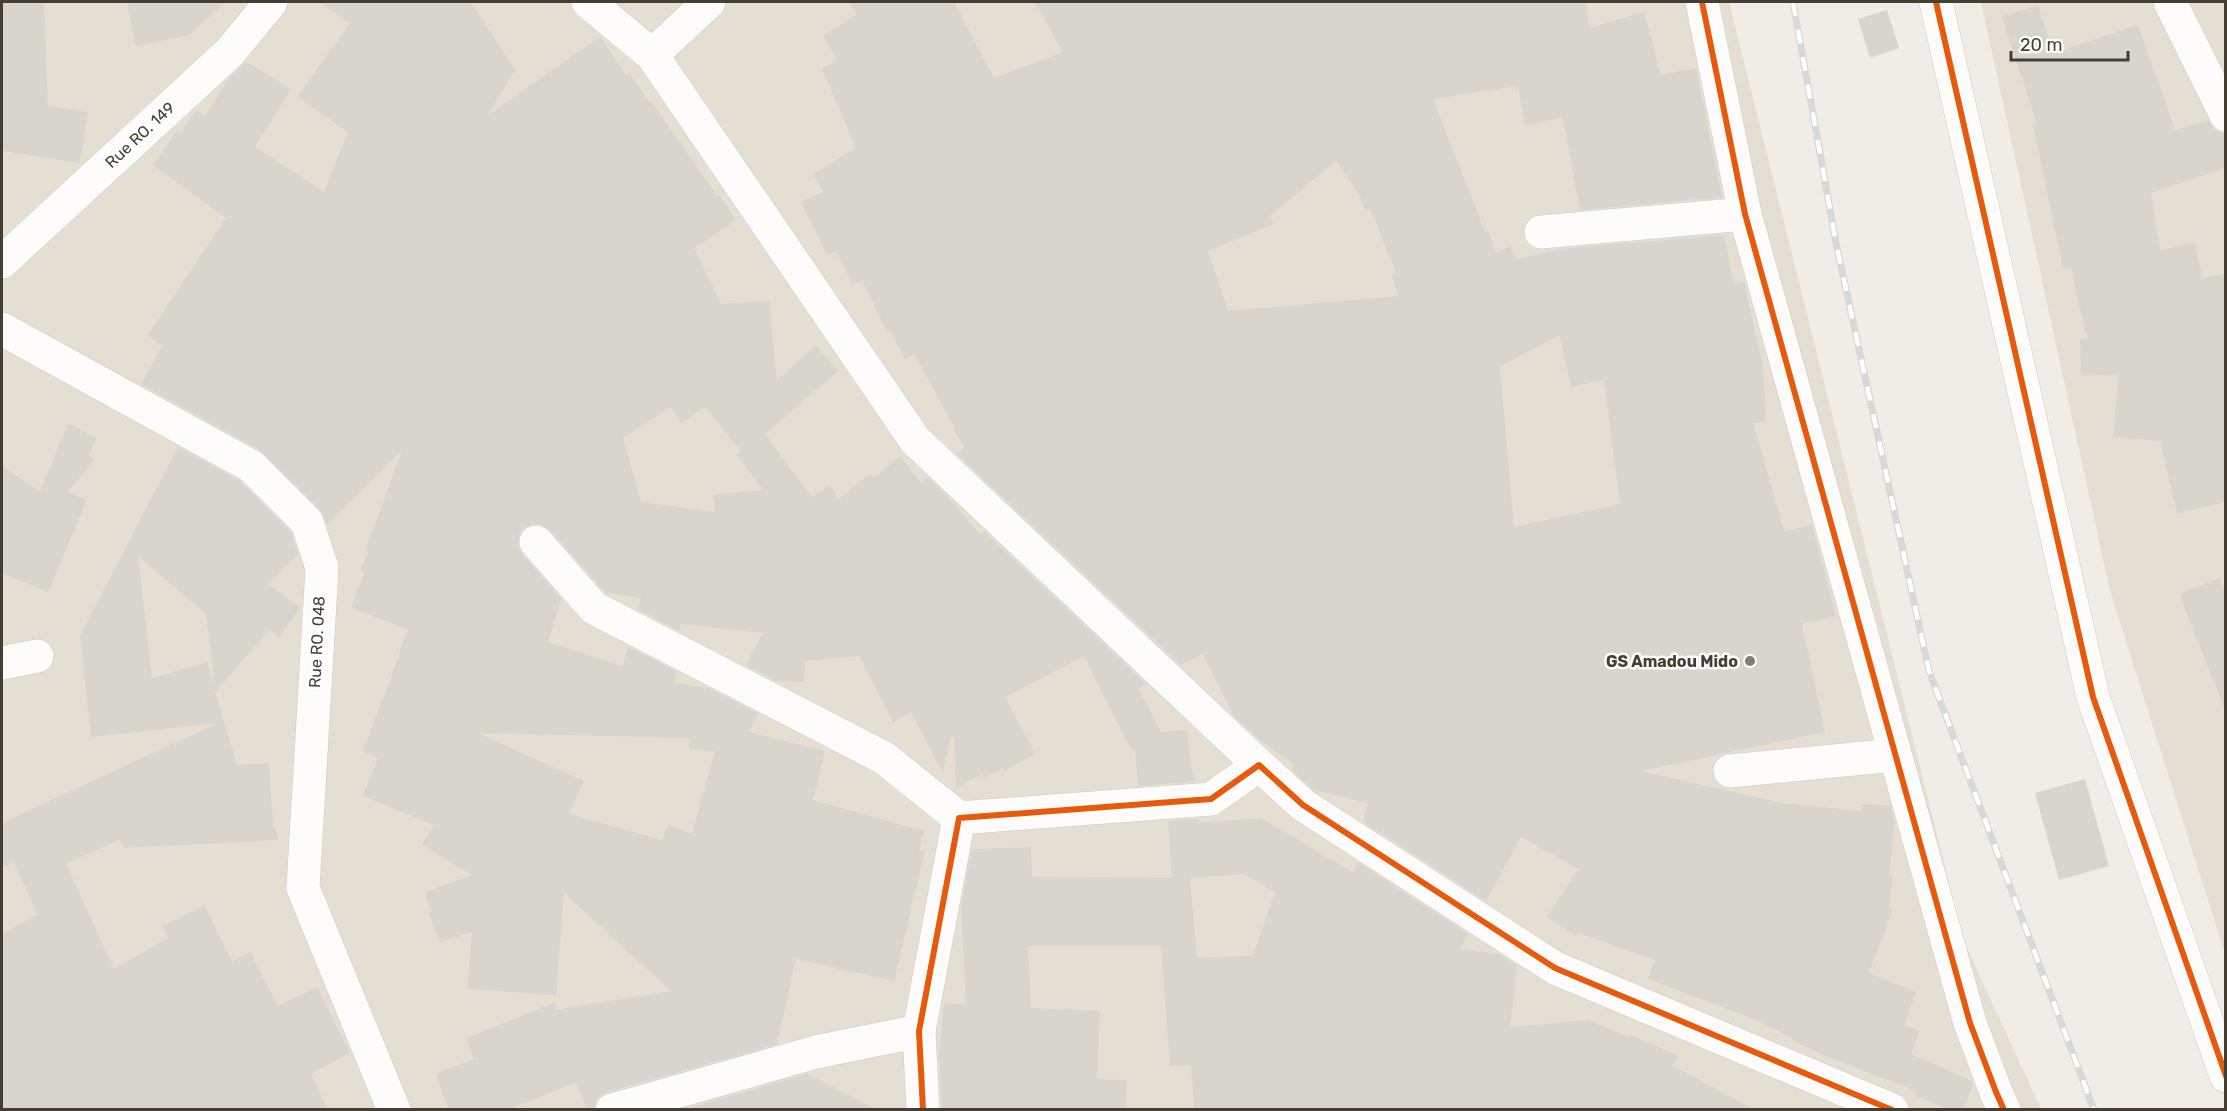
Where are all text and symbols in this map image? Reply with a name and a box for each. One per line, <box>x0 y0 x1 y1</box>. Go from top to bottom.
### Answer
scale bar <box>2011 24 2128 62</box>
text: 20 m <box>2020 34 2062 56</box>
street label: Rue RO. 149 <box>101 98 179 172</box>
street label: Rue RO. 048 <box>305 595 329 689</box>
place label: GS Amadou Mido <box>1606 652 1738 671</box>
marker: GS Amadou Mido <box>1743 654 1757 668</box>

